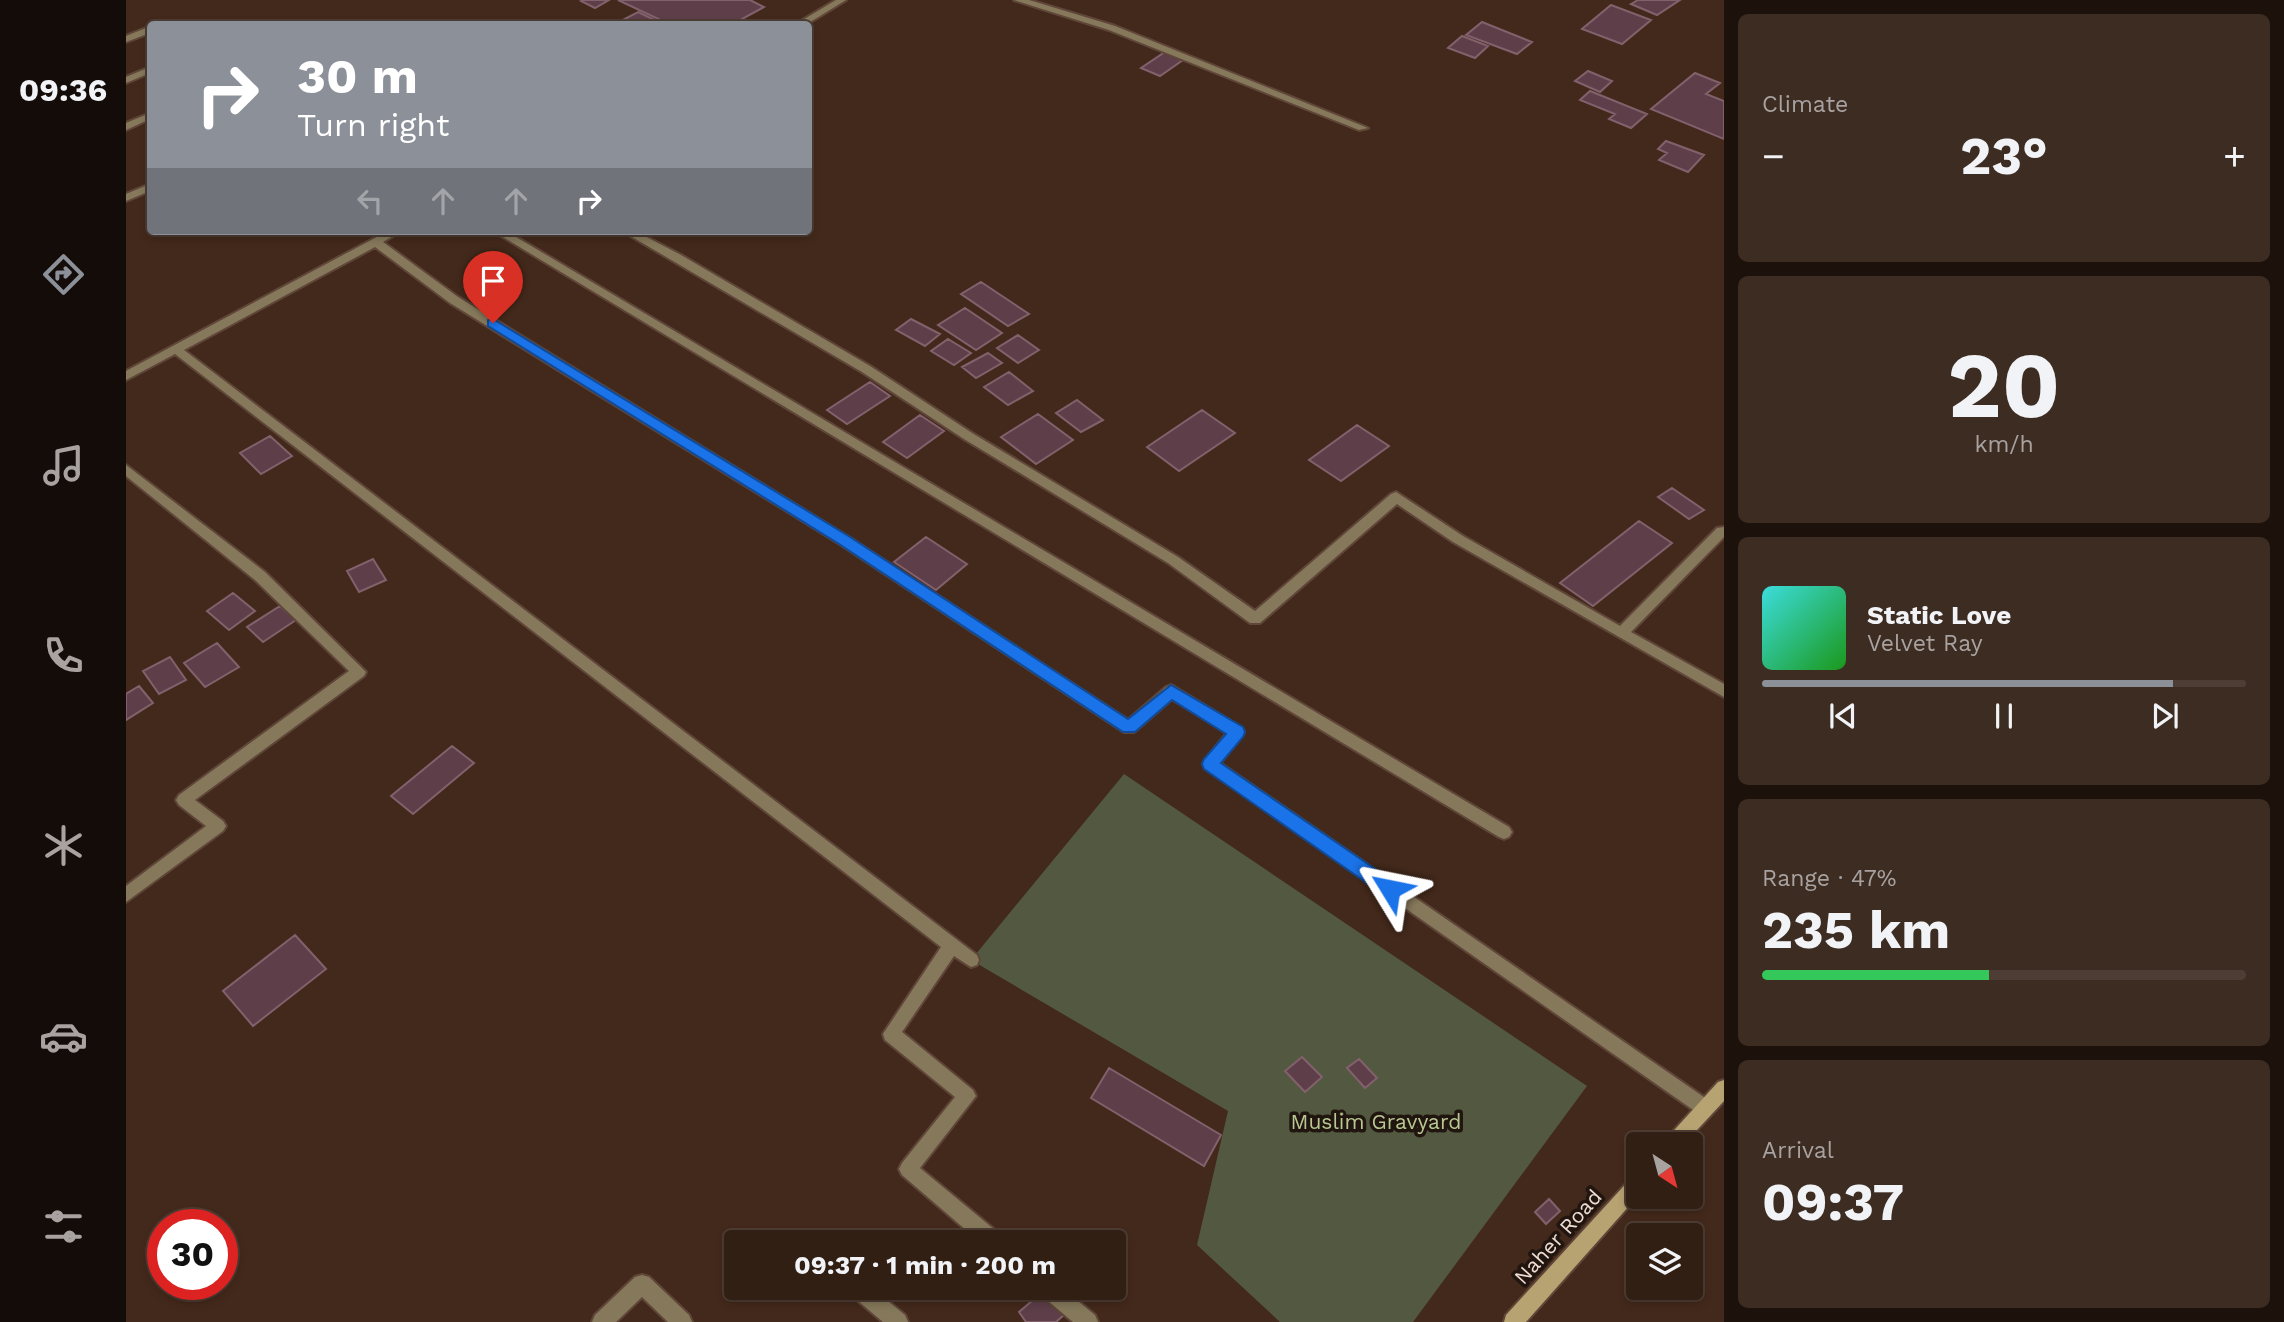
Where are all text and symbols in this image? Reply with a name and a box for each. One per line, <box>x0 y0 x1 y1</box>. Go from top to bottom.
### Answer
text: 30 m <box>297 47 418 105</box>
icon: right <box>182 49 273 140</box>
text: 09:36 <box>19 71 107 109</box>
text: Climate <box>1762 91 1848 118</box>
text: Turn right <box>297 106 449 144</box>
text: 23° <box>1960 126 2048 187</box>
text: − <box>1762 134 1785 178</box>
text: + <box>2223 134 2246 178</box>
icon: left <box>351 182 389 220</box>
icon: ahead <box>424 182 462 220</box>
icon: ahead <box>497 182 535 220</box>
icon: right <box>570 182 608 220</box>
icon: directions <box>39 250 88 299</box>
pin <box>463 251 523 323</box>
icon: arrive <box>474 262 512 300</box>
text: 20 <box>1948 332 2060 439</box>
text: km/h <box>1974 431 2034 458</box>
icon: music <box>39 441 88 490</box>
text: Static Love <box>1867 600 2011 630</box>
text: Velvet Ray <box>1867 630 1983 657</box>
icon: phone <box>39 631 88 680</box>
icon: previous <box>1824 697 1862 735</box>
icon: pause <box>1985 697 2023 735</box>
icon: next <box>2146 697 2184 735</box>
icon: climate <box>39 821 88 870</box>
position arrow <box>1353 852 1427 926</box>
text: Range · 47% <box>1762 865 1896 892</box>
text: 235 km <box>1762 900 1950 961</box>
icon: car <box>39 1012 88 1061</box>
park label: Muslim Gravyard <box>1291 1109 1461 1134</box>
north arrow <box>1626 1132 1703 1209</box>
map controls <box>1626 1132 1703 1300</box>
text: Arrival <box>1762 1137 1834 1164</box>
text: 09:37 <box>1762 1172 1904 1233</box>
street label: Naher Road <box>1509 1184 1607 1289</box>
icon: filters <box>39 1202 88 1251</box>
speed limit sign: 30 <box>147 1209 238 1300</box>
button: layers <box>1626 1223 1703 1300</box>
text: 09:37 · 1 min · 200 m <box>794 1250 1056 1280</box>

